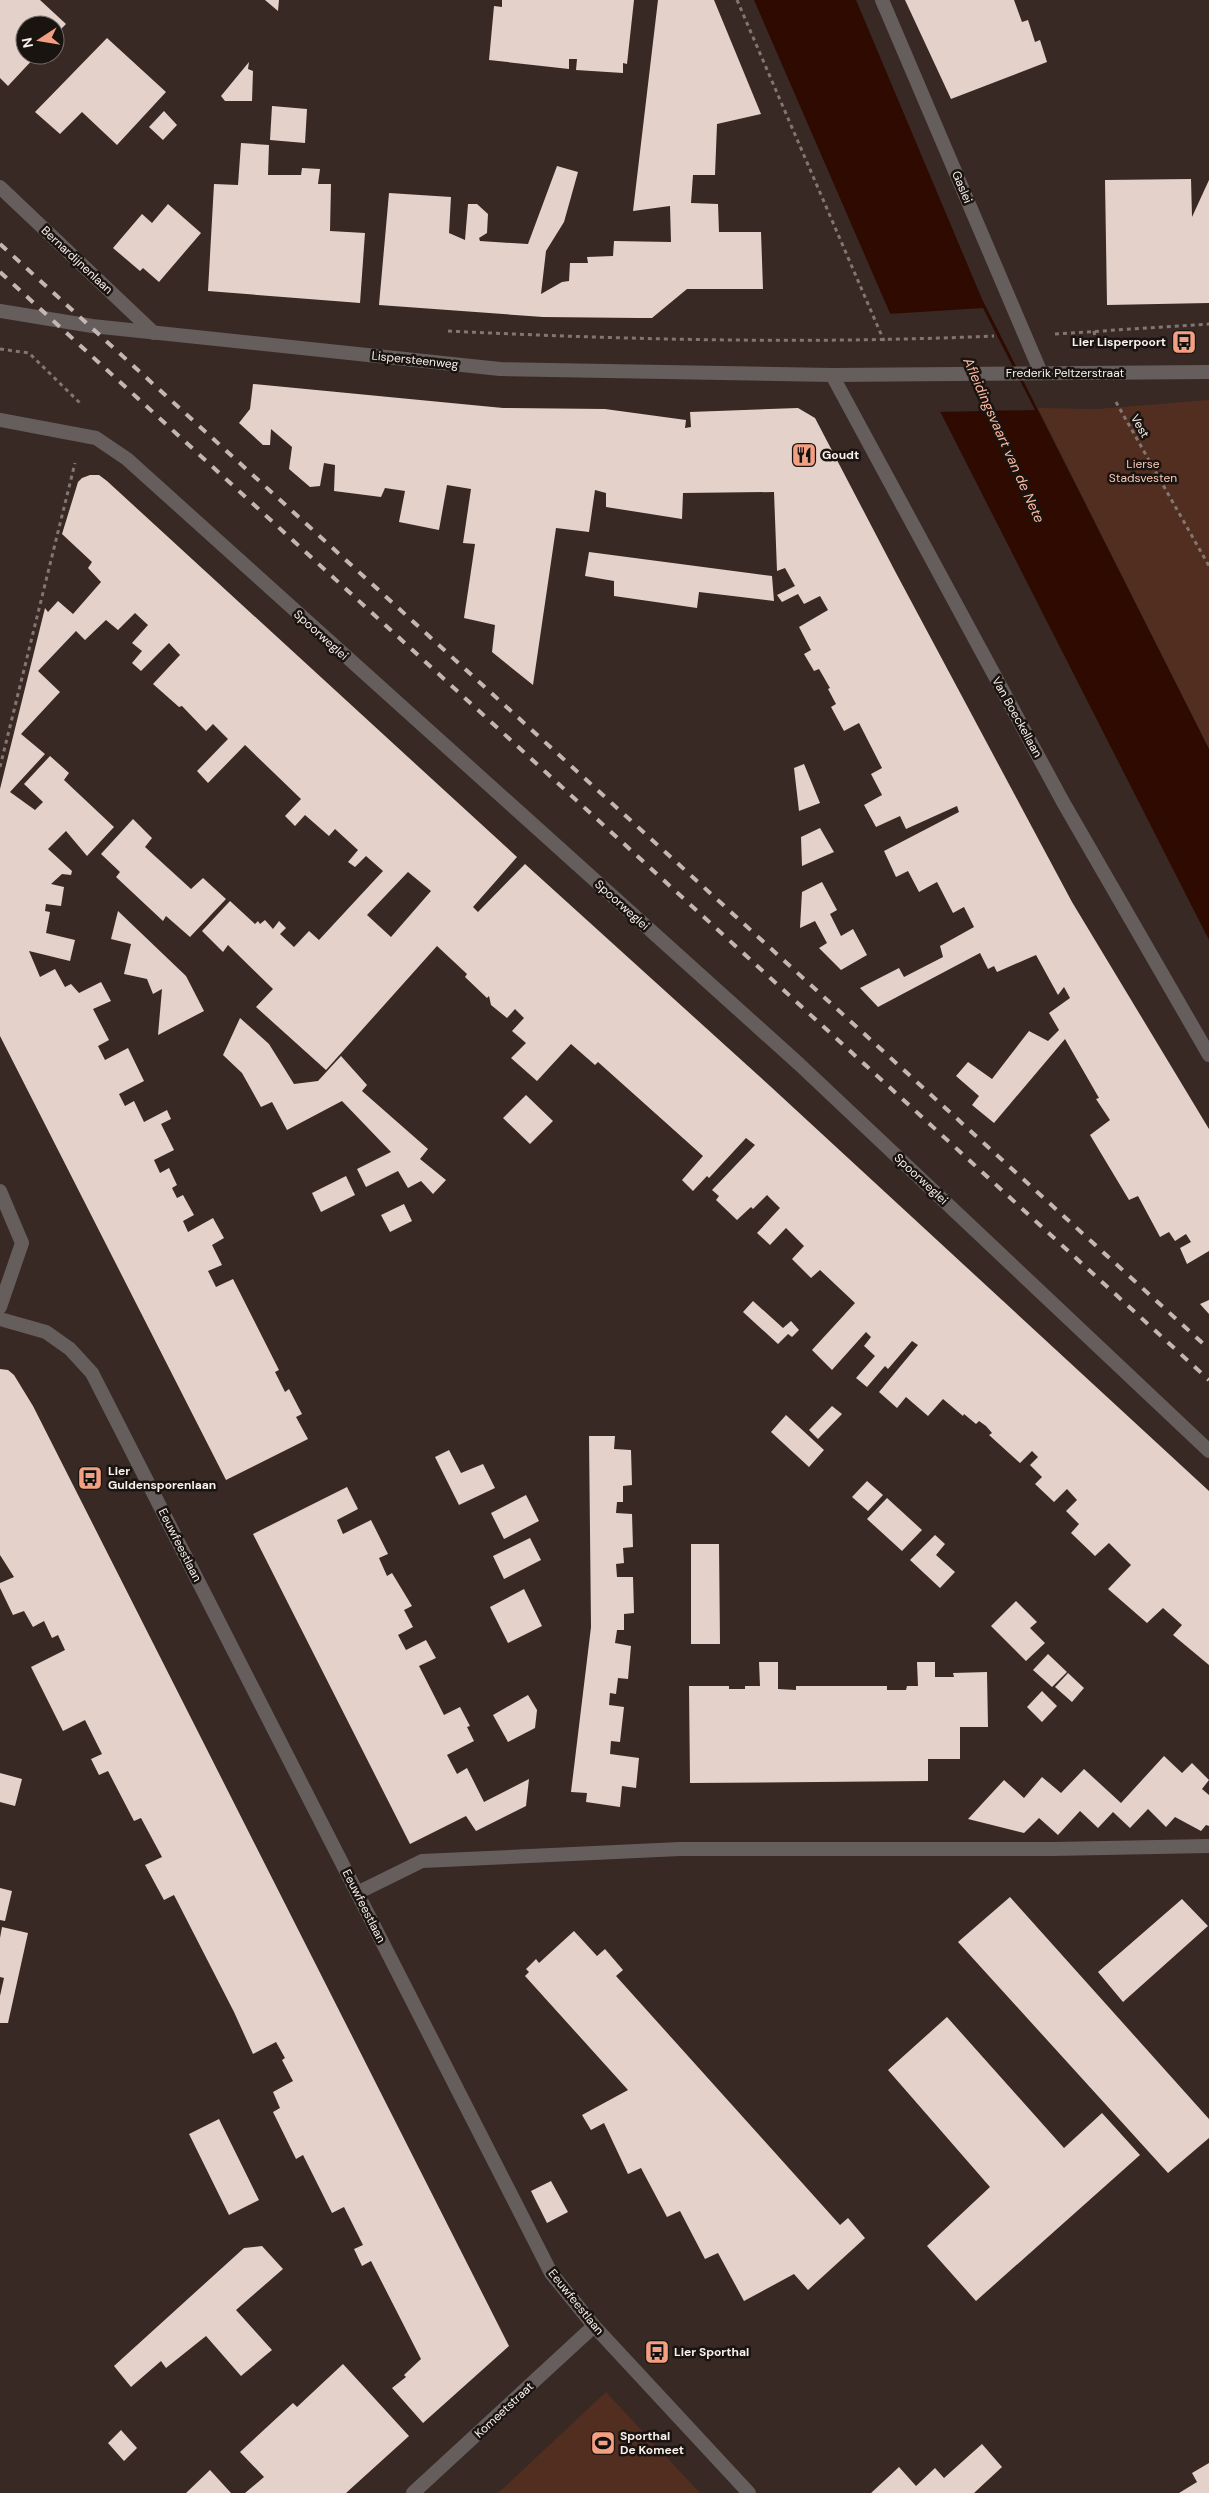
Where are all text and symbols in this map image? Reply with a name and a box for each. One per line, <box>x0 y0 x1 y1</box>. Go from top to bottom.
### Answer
north arrow <box>15 15 65 65</box>
text: N <box>17 36 37 50</box>
street label: Gaslei <box>948 168 976 206</box>
street label: Bernardijnenlaan <box>38 223 116 298</box>
bus stop icon: Lier Lisperpoort <box>1171 329 1197 355</box>
place label: Lier Lisperpoort <box>1072 334 1166 350</box>
street label: Lispersteenweg <box>371 347 460 373</box>
water label: Afleidingsvaart van de Nete <box>959 354 1049 526</box>
street label: Frederik Peltzerstraat <box>1006 365 1124 381</box>
street label: Vest <box>1127 411 1153 441</box>
restaurant icon: Goudt <box>791 442 817 468</box>
place label: Goudt <box>822 447 859 463</box>
park label: Lierse Stadsvesten <box>1109 456 1177 486</box>
street label: Spoorweglei <box>290 606 352 664</box>
street label: Van Boeckellaan <box>988 674 1046 760</box>
street label: Spoorweglei <box>591 876 653 934</box>
street label: Spoorweglei <box>891 1150 951 1208</box>
place label: Lier Guldensporenlaan <box>108 1463 216 1493</box>
bus stop icon: Lier Guldensporenlaan <box>77 1465 103 1491</box>
street label: Eeuwfeestlaan <box>155 1506 205 1584</box>
street label: Eeuwfeestlaan <box>339 1867 389 1945</box>
street label: Eeuwfeestlaan <box>545 2266 608 2338</box>
bus stop icon: Lier Sporthal <box>644 2339 670 2365</box>
place label: Lier Sporthal <box>674 2344 749 2360</box>
street label: Komeetstraat <box>471 2378 537 2441</box>
place label: Sporthal De Komeet <box>620 2428 684 2458</box>
sports icon: Sporthal De Komeet <box>590 2430 616 2456</box>

